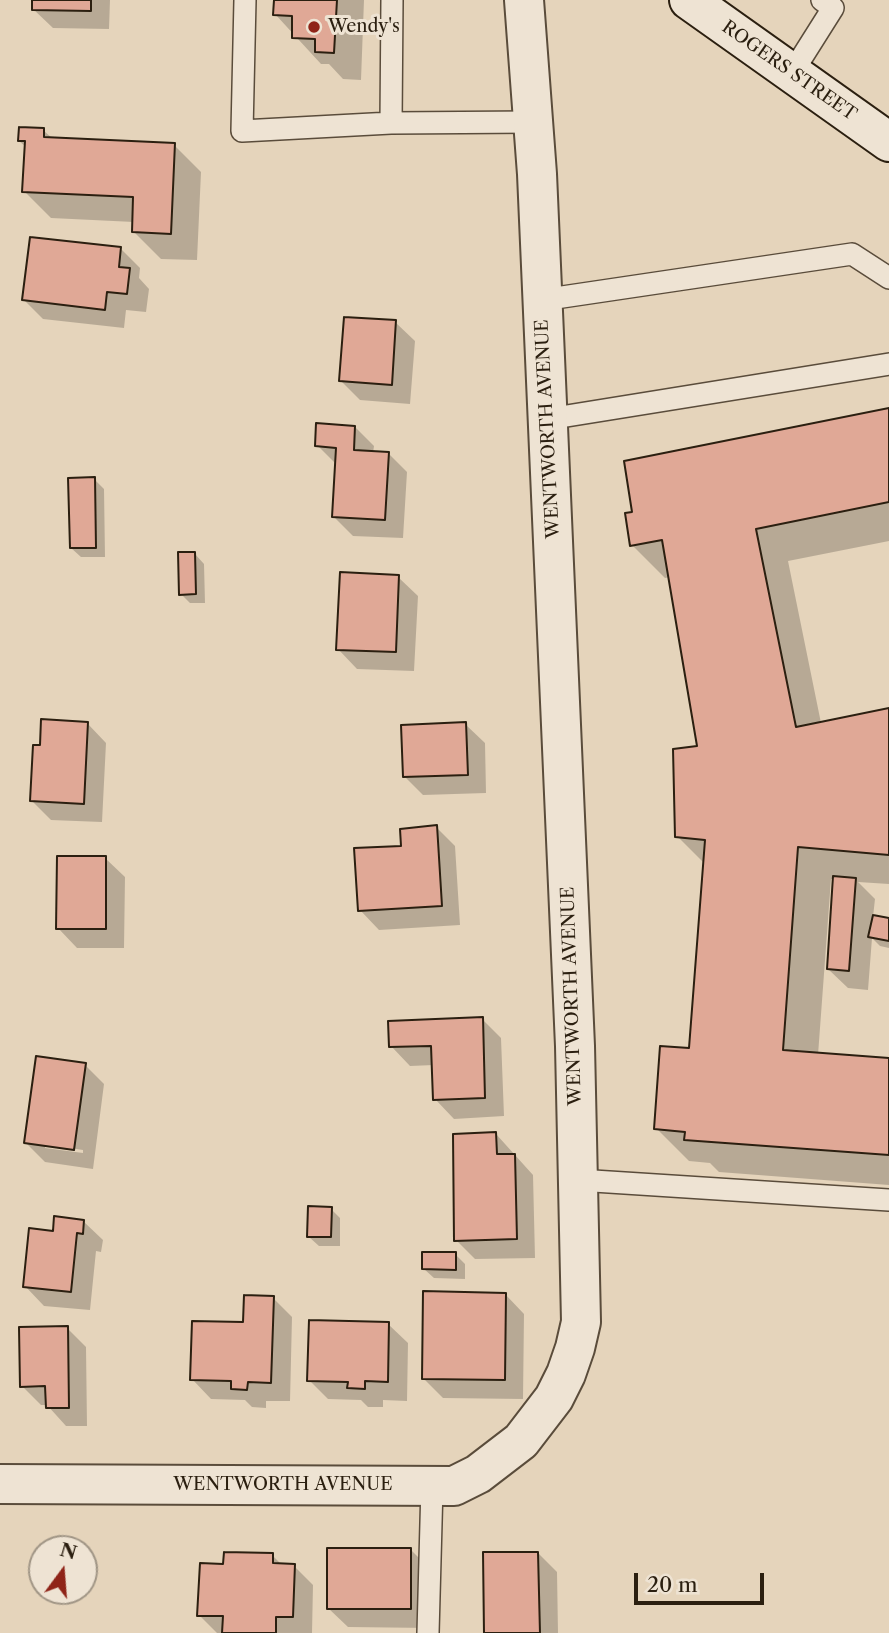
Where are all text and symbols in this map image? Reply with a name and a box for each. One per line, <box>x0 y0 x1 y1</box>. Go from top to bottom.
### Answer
place label: Wendy's <box>328 16 400 38</box>
street label: ROGERS STREET <box>718 16 860 126</box>
marker: Wendy's <box>306 19 322 35</box>
street label: WENTWORTH AVENUE <box>531 319 565 539</box>
street label: WENTWORTH AVENUE <box>557 886 587 1106</box>
street label: WENTWORTH AVENUE <box>173 1474 393 1496</box>
north arrow <box>28 1535 98 1605</box>
text: N <box>57 1538 79 1565</box>
scale bar <box>637 1560 766 1604</box>
text: 20 m <box>647 1572 698 1597</box>

